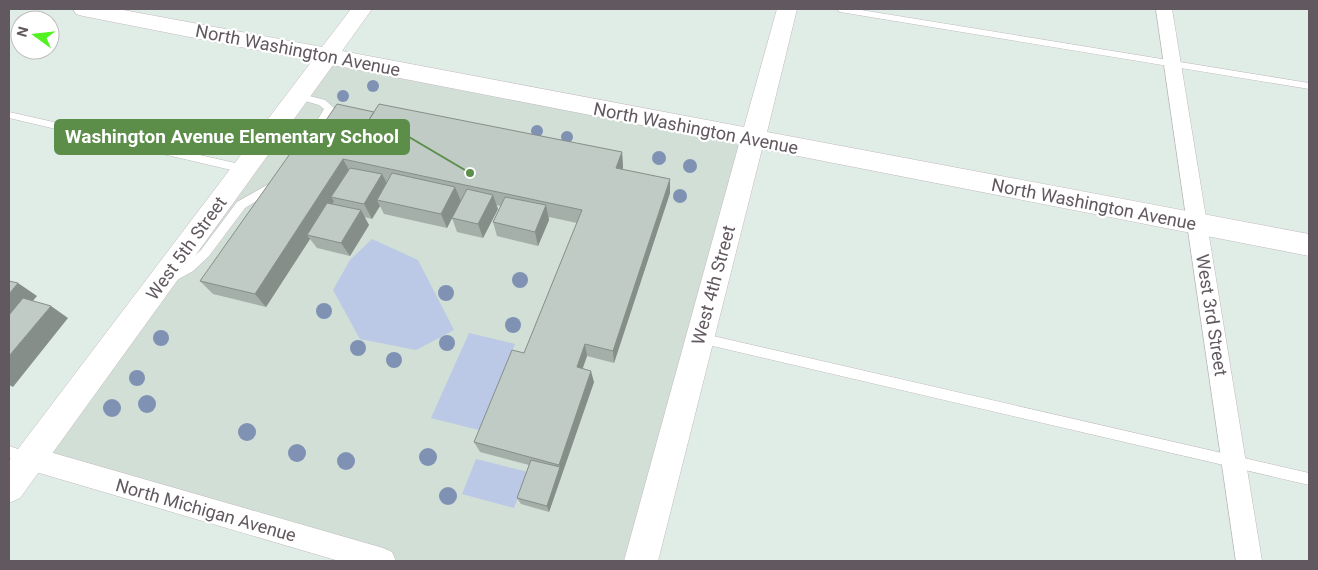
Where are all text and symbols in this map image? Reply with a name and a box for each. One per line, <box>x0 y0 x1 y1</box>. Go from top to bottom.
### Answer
north arrow <box>10 10 60 60</box>
street label: North Washington Avenue <box>194 20 402 80</box>
text: N <box>13 25 31 38</box>
street label: North Washington Avenue <box>592 98 800 158</box>
callout: Washington Avenue Elementary School <box>55 120 409 154</box>
text: Washington Avenue Elementary School <box>65 125 399 148</box>
street label: North Washington Avenue <box>990 174 1198 234</box>
street label: West 5th Street <box>141 192 231 304</box>
street label: West 4th Street <box>687 223 739 347</box>
street label: West 3rd Street <box>1192 253 1232 378</box>
street label: North Michigan Avenue <box>113 474 299 546</box>

